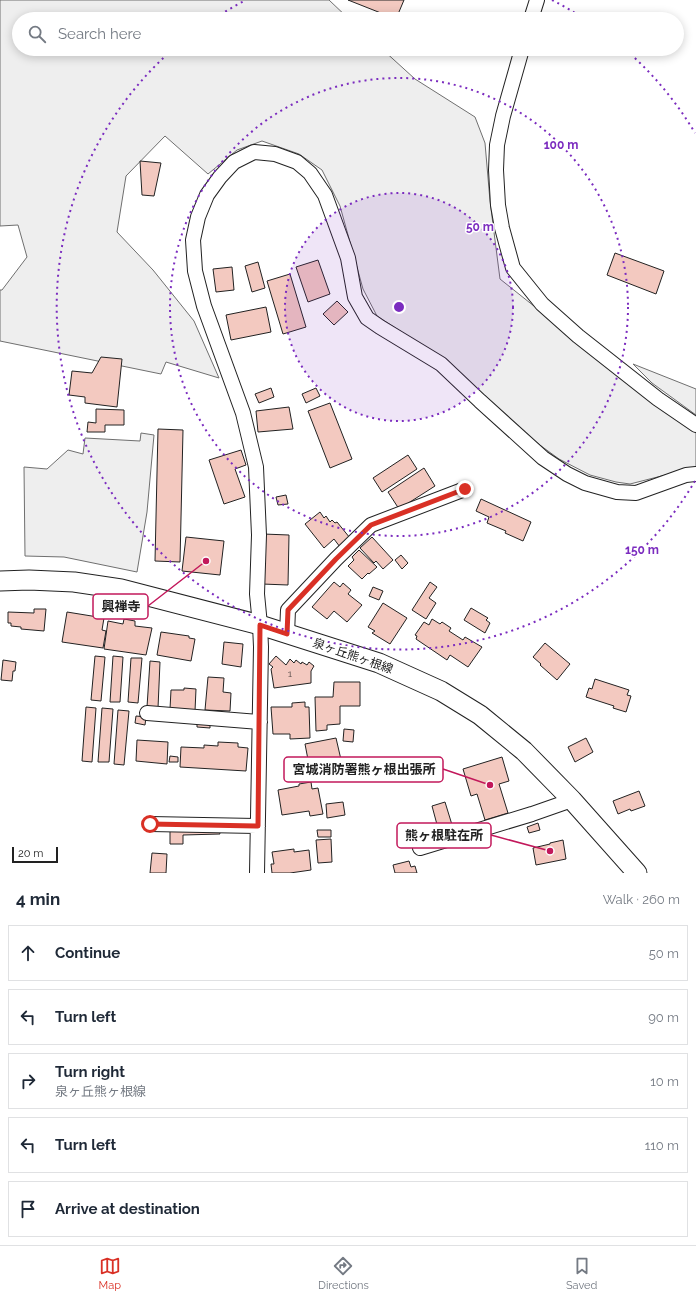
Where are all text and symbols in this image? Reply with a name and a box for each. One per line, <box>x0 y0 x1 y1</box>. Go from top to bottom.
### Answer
search box <box>12 12 684 56</box>
icon: search <box>26 23 48 45</box>
text: Search here <box>58 25 141 43</box>
text: 100 m <box>544 138 578 152</box>
text: 50 m <box>466 220 494 234</box>
centre of rings <box>392 300 406 314</box>
route end <box>456 480 474 498</box>
text: 150 m <box>625 543 659 557</box>
callout: 興禅寺 <box>93 594 148 619</box>
text: 興禅寺 <box>101 599 141 614</box>
street label: 泉ヶ丘熊ヶ根線 <box>311 636 395 676</box>
house number: 1 <box>288 668 293 679</box>
callout: 宮城消防署熊ヶ根出張所 <box>284 757 443 782</box>
text: 宮城消防署熊ヶ根出張所 <box>292 762 436 777</box>
route start <box>141 815 159 833</box>
callout: 熊ヶ根駐在所 <box>397 823 491 848</box>
text: 熊ヶ根駐在所 <box>405 828 483 843</box>
scale bar <box>12 845 58 864</box>
text: 20 m <box>18 847 43 860</box>
text: 4 min <box>16 889 60 909</box>
text: Walk · 260 m <box>603 892 680 907</box>
icon: ahead <box>17 942 39 964</box>
text: Continue <box>55 944 120 962</box>
text: 50 m <box>649 946 679 961</box>
icon: left <box>17 1006 39 1028</box>
text: Turn left <box>55 1008 116 1026</box>
text: 90 m <box>648 1010 679 1025</box>
text: Turn right <box>55 1063 125 1081</box>
icon: right <box>17 1070 39 1092</box>
text: 10 m <box>650 1074 679 1089</box>
text: 泉ヶ丘熊ヶ根線 <box>55 1084 146 1099</box>
icon: left <box>17 1134 39 1156</box>
text: Turn left <box>55 1136 116 1154</box>
text: 110 m <box>645 1138 679 1153</box>
icon: arrive <box>17 1198 39 1220</box>
text: Arrive at destination <box>55 1200 200 1218</box>
tab: Map <box>99 1255 121 1292</box>
tab: Directions <box>318 1255 369 1292</box>
tab: Saved <box>566 1255 597 1292</box>

